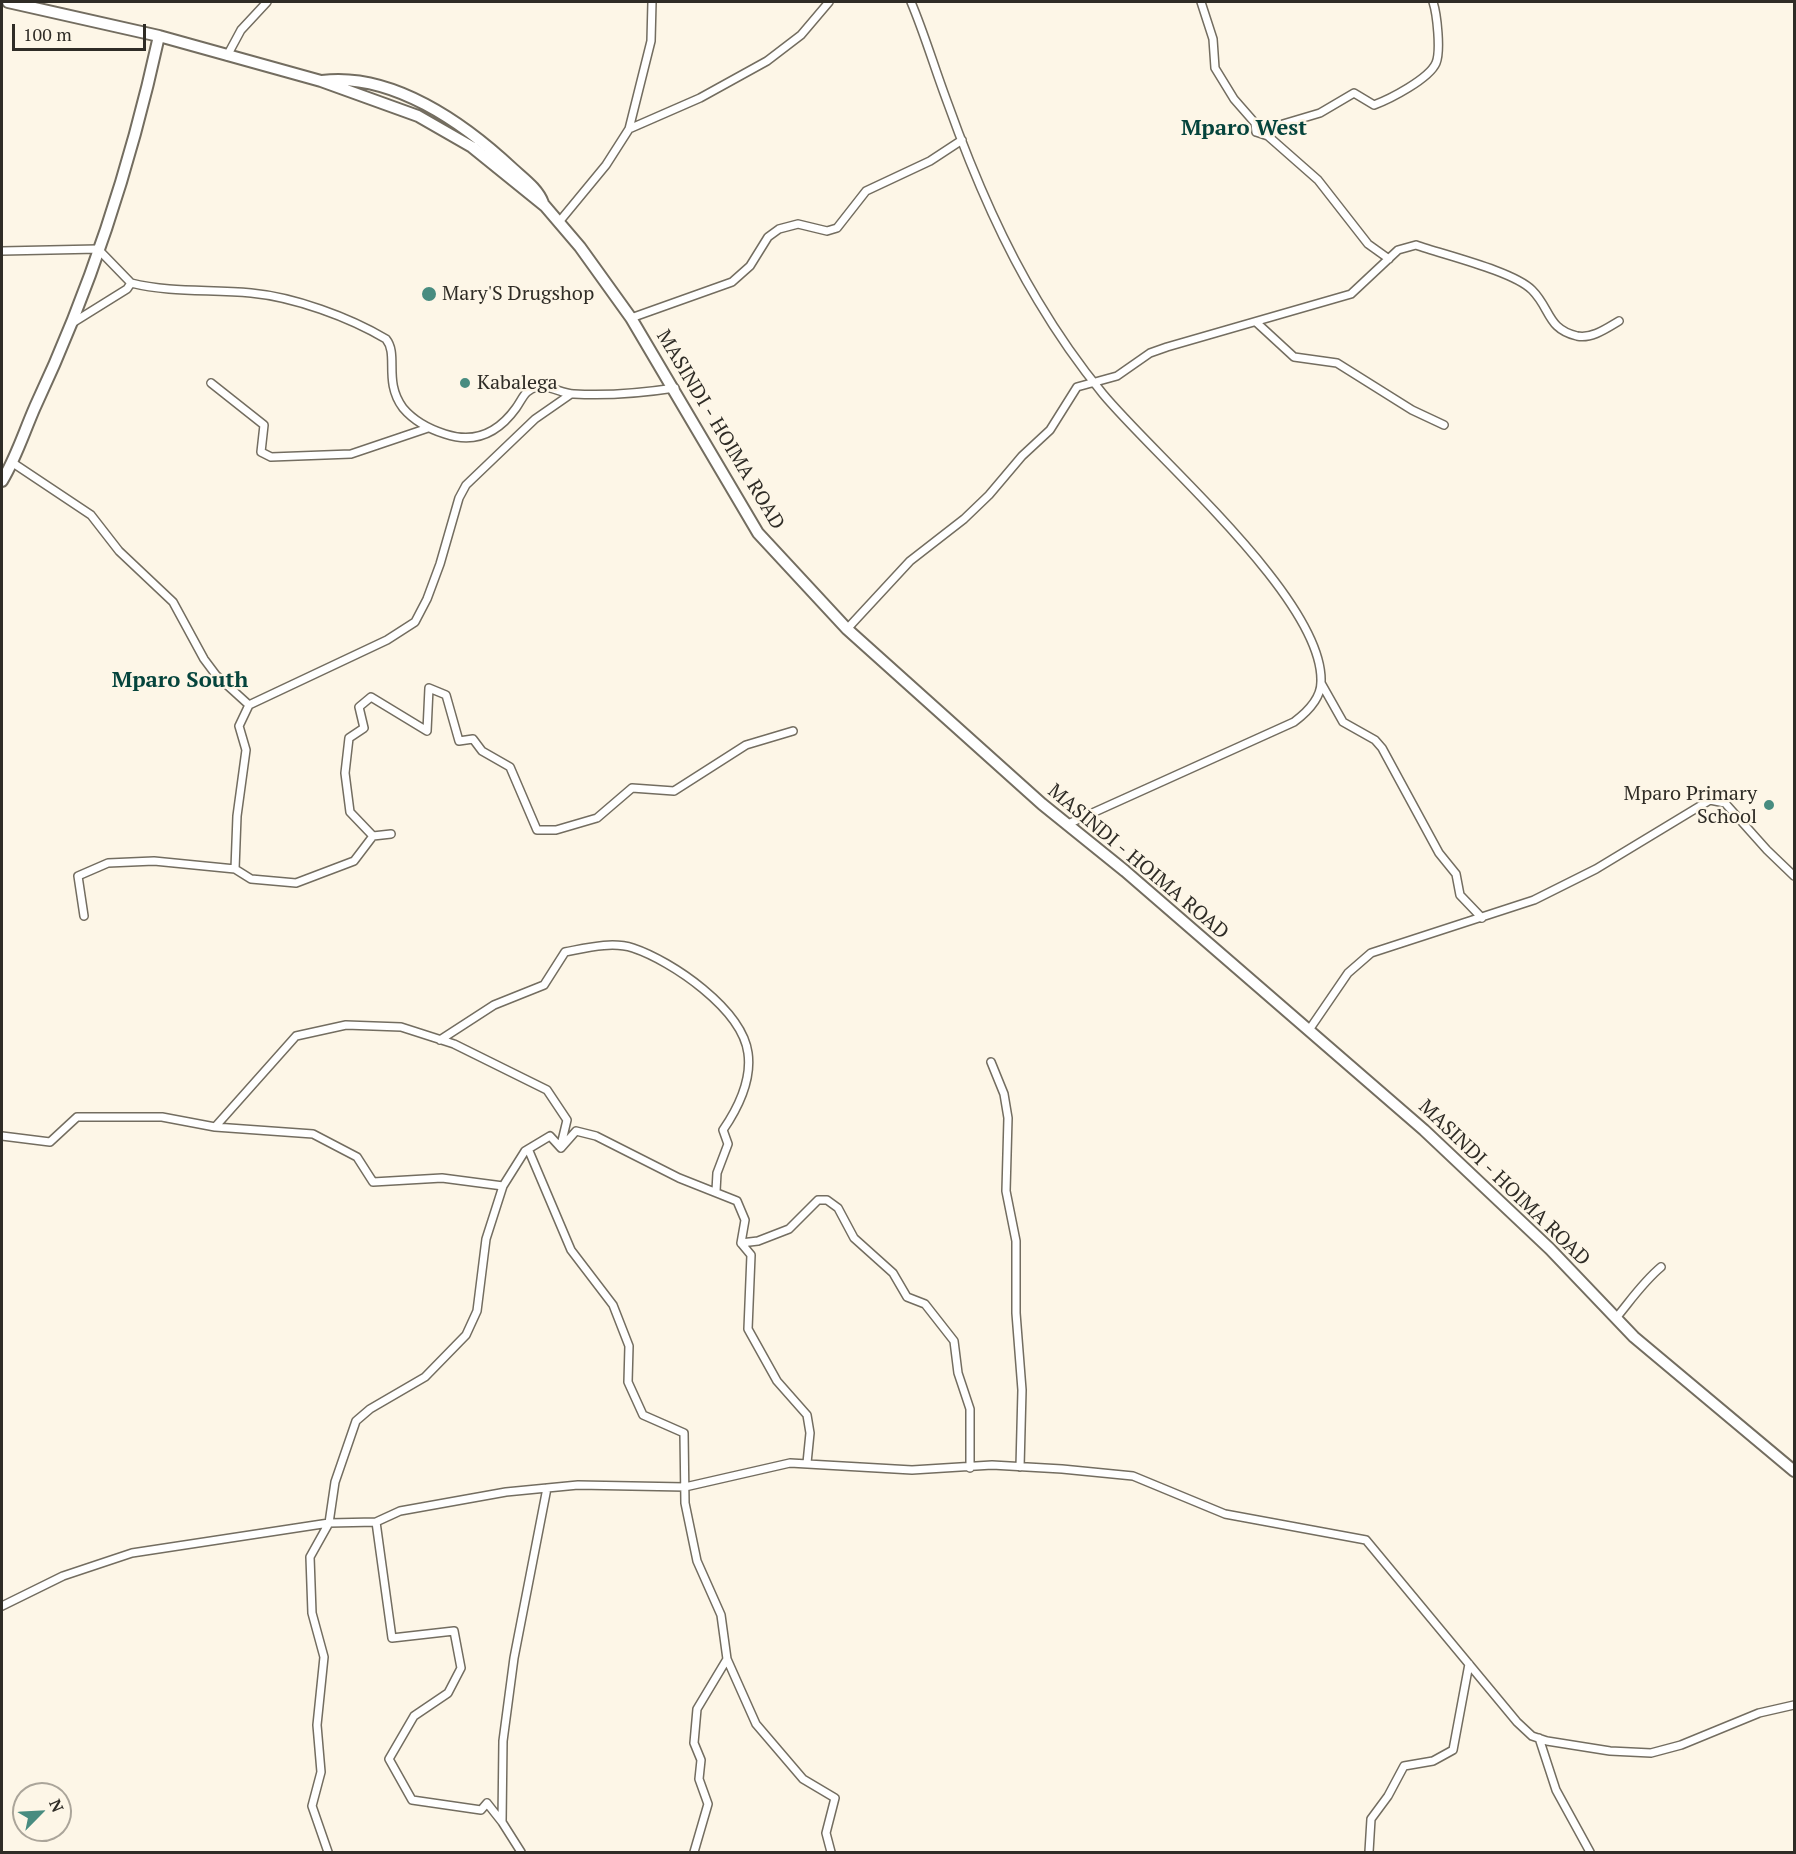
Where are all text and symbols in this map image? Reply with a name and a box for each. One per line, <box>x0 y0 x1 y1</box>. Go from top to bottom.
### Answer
scale bar <box>15 12 148 50</box>
text: 100 m <box>23 22 72 46</box>
district label: Mparo West <box>1181 116 1307 142</box>
place label: Mary'S Drugshop <box>442 282 594 306</box>
marker: Mary'S Drugshop <box>420 285 438 303</box>
street label: MASINDI - HOIMA ROAD <box>651 326 789 534</box>
place label: Kabalega <box>477 371 558 395</box>
marker: Kabalega <box>458 376 472 390</box>
district label: Mparo South <box>112 668 248 694</box>
street label: MASINDI - HOIMA ROAD <box>1043 779 1233 945</box>
place label: Mparo Primary School <box>1624 782 1757 829</box>
marker: Mparo Primary School <box>1762 798 1776 812</box>
street label: MASINDI - HOIMA ROAD <box>1413 1095 1595 1271</box>
north arrow <box>12 1782 72 1842</box>
text: N <box>44 1795 69 1816</box>

